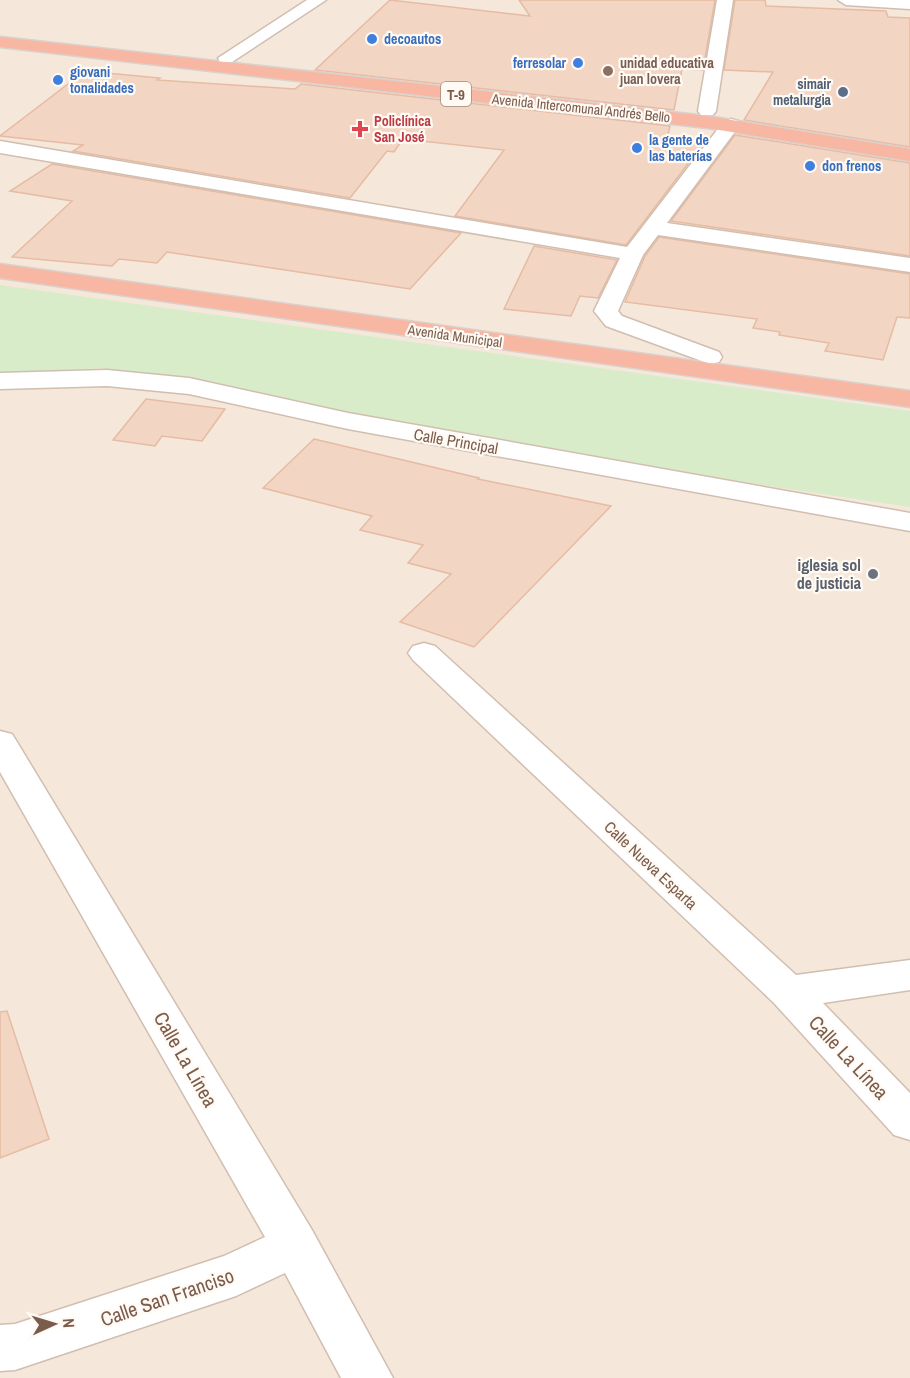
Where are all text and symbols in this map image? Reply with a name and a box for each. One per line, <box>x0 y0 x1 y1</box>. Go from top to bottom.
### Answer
place label: decoautos <box>384 30 441 48</box>
marker: decoautos <box>365 32 379 46</box>
place label: ferresolar <box>513 54 567 72</box>
place label: unidad educativa juan lovera <box>619 54 714 88</box>
marker: ferresolar <box>571 56 585 70</box>
place label: giovani tonalidades <box>70 63 134 97</box>
marker: unidad educativa juan lovera <box>601 64 615 78</box>
marker: giovani tonalidades <box>51 73 65 87</box>
place label: simair metalurgia <box>773 75 832 109</box>
road number: T-9 <box>441 82 471 106</box>
marker: simair metalurgia <box>836 85 850 99</box>
street label: Avenida Intercomunal Andrés Bello <box>490 90 671 126</box>
place label: Policlínica San José <box>374 112 431 146</box>
marker: Policlínica San José <box>351 120 369 138</box>
place label: la gente de las baterías <box>649 131 712 165</box>
marker: la gente de las baterías <box>630 141 644 155</box>
place label: don frenos <box>822 157 881 175</box>
marker: don frenos <box>803 159 817 173</box>
street label: Avenida Municipal <box>406 320 503 352</box>
street label: Calle Principal <box>412 423 500 459</box>
place label: iglesia sol de justicia <box>797 554 862 594</box>
marker: iglesia sol de justicia <box>866 567 880 581</box>
street label: Calle Nueva Esparta <box>599 816 703 915</box>
street label: Calle La Línea <box>148 1006 224 1112</box>
street label: Calle La Línea <box>803 1009 895 1105</box>
street label: Calle San Franciso <box>97 1262 237 1332</box>
north arrow <box>24 1294 84 1354</box>
text: N <box>58 1317 80 1328</box>

